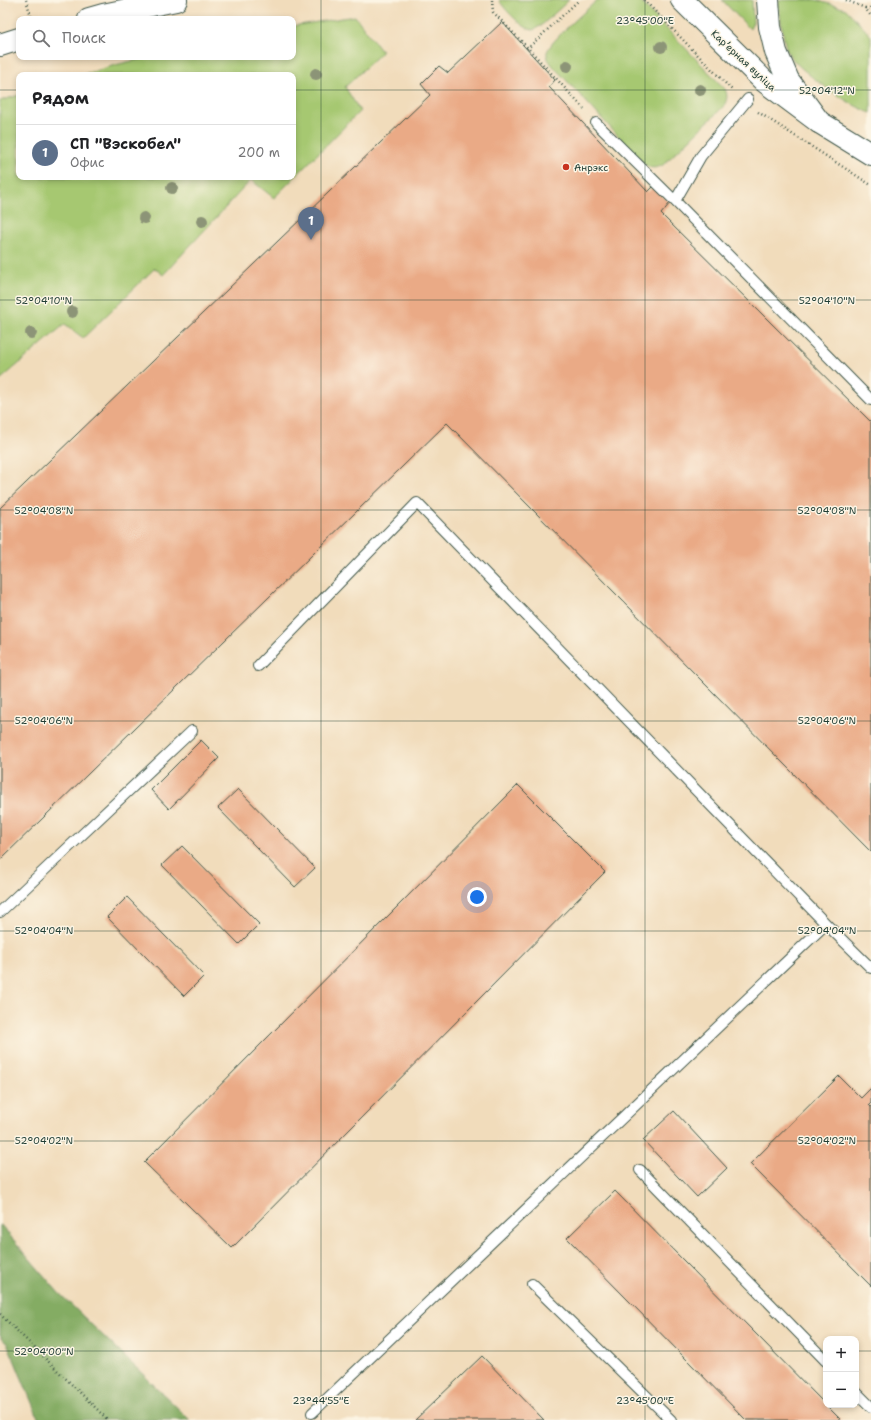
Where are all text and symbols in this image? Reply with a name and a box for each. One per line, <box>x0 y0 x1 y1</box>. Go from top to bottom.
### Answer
text: 23°45'00"E <box>616 14 674 27</box>
search box <box>16 16 296 60</box>
icon: search <box>30 27 52 49</box>
street label: Карʼерная вуліца <box>708 27 779 94</box>
text: Поиск <box>62 28 106 48</box>
text: 52°04'12"N <box>799 84 855 97</box>
text: Рядом <box>32 87 89 109</box>
text: СП "Вэскобел" <box>70 134 181 154</box>
text: 1 <box>42 144 48 161</box>
text: 200 m <box>238 144 280 161</box>
text: Офис <box>70 154 105 171</box>
place label: Анрэкс <box>574 161 608 174</box>
marker: Анрэкс <box>561 162 571 172</box>
pin: 1 <box>298 207 324 240</box>
text: 52°04'10"N <box>16 294 72 307</box>
text: 52°04'10"N <box>799 294 855 307</box>
text: 52°04'08"N <box>15 504 73 517</box>
text: 52°04'08"N <box>798 504 856 517</box>
text: 52°04'06"N <box>15 714 73 727</box>
text: 52°04'06"N <box>798 714 856 727</box>
your location <box>467 887 487 907</box>
text: 52°04'04"N <box>15 924 73 937</box>
text: 52°04'04"N <box>798 924 856 937</box>
text: 52°04'02"N <box>15 1134 73 1147</box>
text: 52°04'02"N <box>798 1134 856 1147</box>
map controls <box>823 1336 859 1408</box>
button: + <box>823 1336 859 1372</box>
text: 52°04'00"N <box>14 1345 74 1358</box>
button: − <box>823 1372 859 1408</box>
text: 23°44'55"E <box>293 1394 349 1407</box>
text: 23°45'00"E <box>616 1394 674 1407</box>

